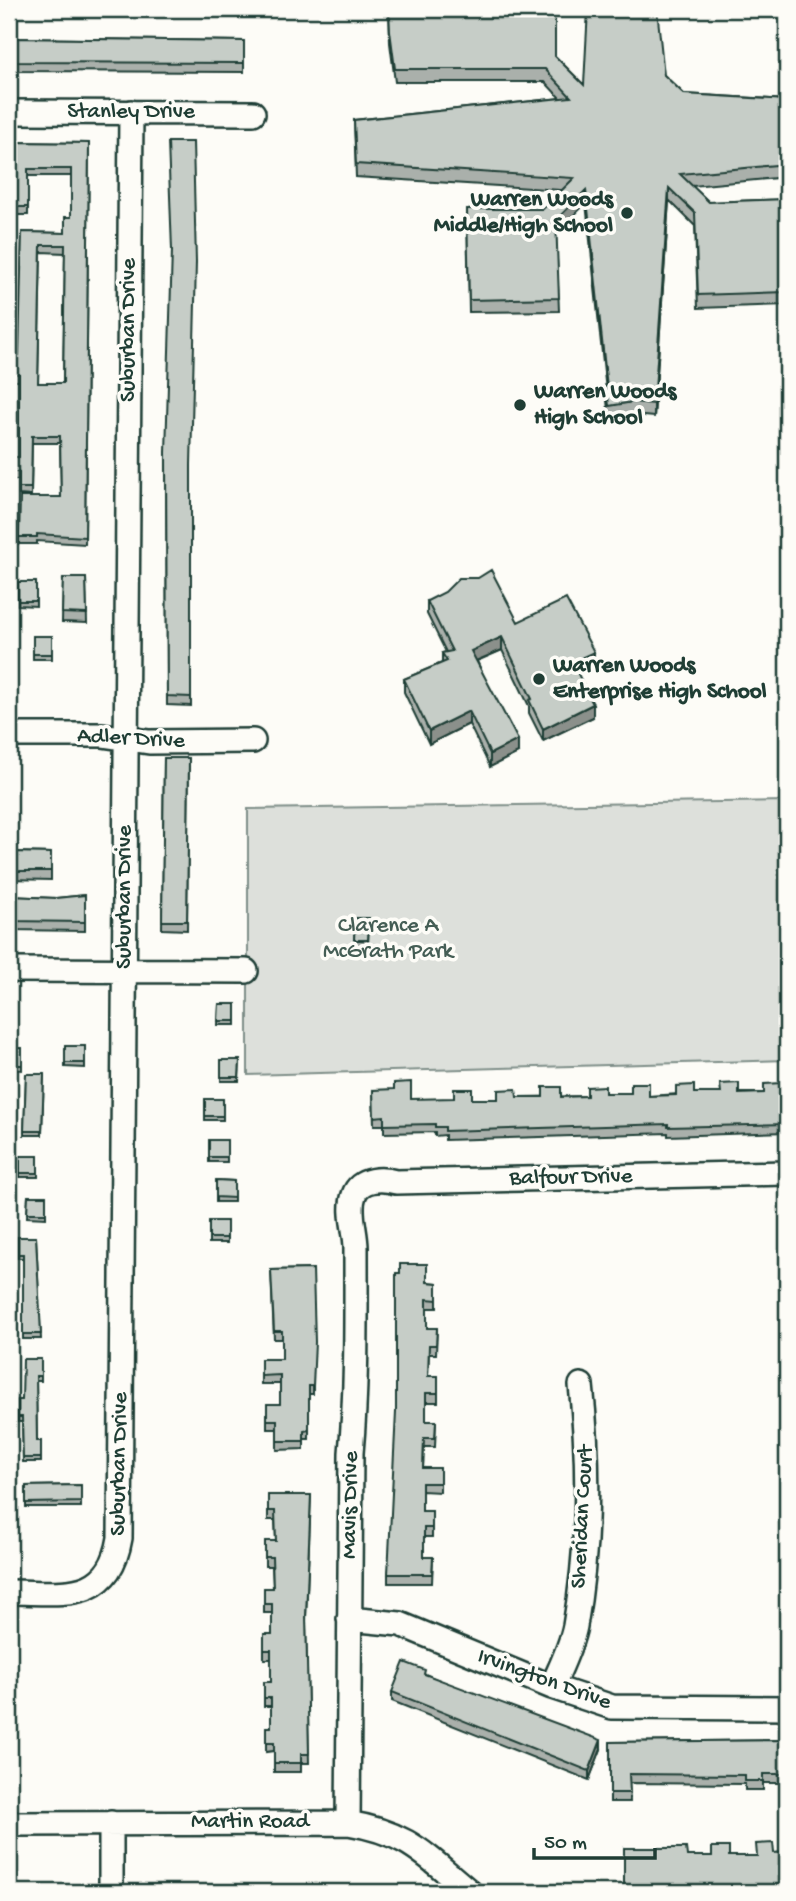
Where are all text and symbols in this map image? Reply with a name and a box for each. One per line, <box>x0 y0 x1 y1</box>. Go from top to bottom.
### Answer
street label: Stanley Drive <box>67 99 196 126</box>
place label: Warren Woods Middle/High School <box>434 187 615 240</box>
marker: Warren Woods Middle/High School <box>619 205 635 221</box>
street label: Suburban Drive <box>116 257 143 402</box>
place label: Warren Woods High School <box>533 379 678 432</box>
marker: Warren Woods High School <box>512 397 528 413</box>
place label: Warren Woods Enterprise High School <box>552 653 767 706</box>
marker: Warren Woods Enterprise High School <box>531 671 547 687</box>
street label: Adler Drive <box>77 723 187 755</box>
street label: Suburban Drive <box>112 824 139 969</box>
park label: Clarence A McGrath Park <box>323 913 456 966</box>
street label: Balfour Drive <box>508 1163 634 1193</box>
street label: Suburban Drive <box>105 1391 135 1536</box>
street label: Sheridan Court <box>566 1443 600 1589</box>
street label: Mavis Drive <box>337 1450 365 1559</box>
street label: Irvington Drive <box>473 1643 616 1717</box>
street label: Martin Road <box>191 1809 310 1836</box>
scale bar <box>534 1817 654 1861</box>
text: 50 m <box>544 1832 587 1857</box>

